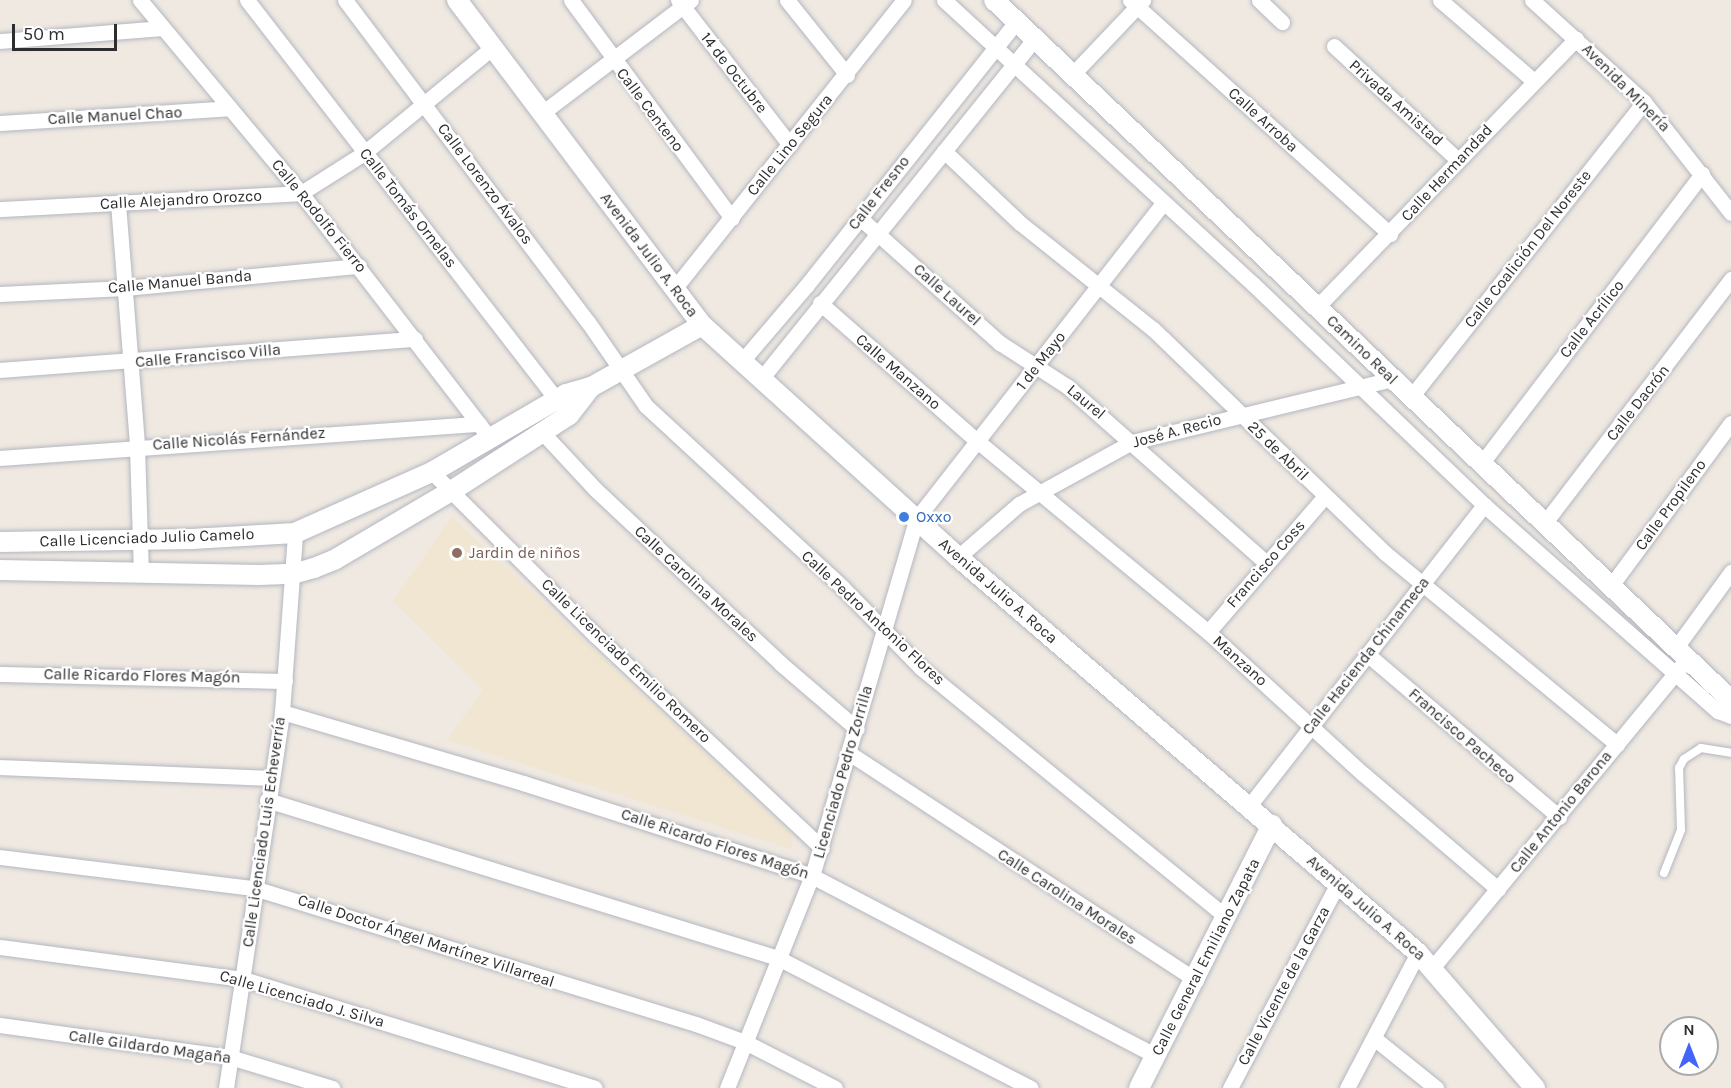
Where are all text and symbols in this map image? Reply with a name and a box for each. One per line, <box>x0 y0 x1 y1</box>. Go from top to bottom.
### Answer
scale bar <box>15 12 120 50</box>
text: 50 m <box>23 23 65 45</box>
street label: 14 de Octubre <box>696 29 772 117</box>
street label: Avenida Minería <box>1578 40 1674 136</box>
street label: Privada Amistad <box>1345 56 1447 150</box>
street label: Calle Centeno <box>612 64 688 156</box>
street label: Calle Arroba <box>1224 84 1302 156</box>
street label: Calle Lino Segura <box>743 90 837 200</box>
street label: Calle Manuel Chao <box>47 103 183 129</box>
street label: Calle Lorenzo Ávalos <box>433 120 537 248</box>
street label: Calle Hermandad <box>1397 121 1497 225</box>
street label: Calle Tomás Ornelas <box>355 144 461 272</box>
street label: Calle Fresno <box>844 152 914 234</box>
street label: Calle Rodolfo Fierro <box>267 155 371 277</box>
street label: Calle Coalición Del Noreste <box>1460 166 1596 332</box>
street label: Calle Alejandro Orozco <box>100 186 262 214</box>
street label: Avenida Julio A. Roca <box>596 189 702 321</box>
street label: Calle Laurel <box>909 260 985 330</box>
street label: Calle Manuel Banda <box>107 266 253 298</box>
street label: Calle Acrílico <box>1556 276 1628 362</box>
street label: Camino Real <box>1322 311 1402 389</box>
street label: 1 de Mayo <box>1012 328 1070 394</box>
street label: Calle Manzano <box>852 330 944 414</box>
street label: Calle Francisco Villa <box>134 340 282 372</box>
street label: Calle Dacrón <box>1602 361 1674 445</box>
street label: Laurel <box>1063 380 1109 424</box>
street label: José A. Recio <box>1130 410 1224 452</box>
street label: 25 de Abril <box>1244 417 1312 485</box>
street label: Calle Nicolás Fernández <box>152 423 326 455</box>
street label: Calle Propileno <box>1631 456 1711 554</box>
place label: Oxxo <box>916 507 951 527</box>
marker: Oxxo <box>897 510 911 524</box>
street label: Francisco Coss <box>1223 516 1309 612</box>
street label: Calle Carolina Morales <box>630 522 762 646</box>
street label: Calle Licenciado Julio Camelo <box>39 525 255 551</box>
street label: Avenida Julio A. Roca <box>935 534 1061 648</box>
place label: Jardin de niños <box>469 543 580 563</box>
marker: Jardin de niños <box>450 546 464 560</box>
street label: Calle Pedro Antonio Flores <box>797 547 949 689</box>
street label: Calle Hacienda Chinameca <box>1298 573 1434 739</box>
street label: Calle Licenciado Emilio Romero <box>537 575 715 747</box>
street label: Manzano <box>1209 632 1271 690</box>
street label: Calle Ricardo Flores Magón <box>44 665 240 687</box>
street label: Licenciado Pedro Zorrilla <box>809 683 877 861</box>
street label: Francisco Pacheco <box>1405 684 1519 788</box>
street label: Calle Licenciado Luis Echeverría <box>238 716 290 948</box>
street label: Calle Antonio Barona <box>1506 747 1616 877</box>
street label: Calle Ricardo Flores Magón <box>619 804 811 884</box>
street label: Calle Carolina Morales <box>994 845 1140 949</box>
street label: Avenida Julio A. Roca <box>1303 851 1429 965</box>
street label: Calle General Emiliano Zapata <box>1148 855 1264 1059</box>
street label: Calle Doctor Ángel Martínez Villarreal <box>295 890 557 992</box>
street label: Calle Vicente de la Garza <box>1234 903 1334 1069</box>
street label: Calle Licenciado J. Silva <box>217 966 387 1032</box>
north arrow <box>1659 1016 1719 1076</box>
text: N <box>1683 1020 1695 1039</box>
street label: Calle Gildardo Magaña <box>68 1026 232 1068</box>

